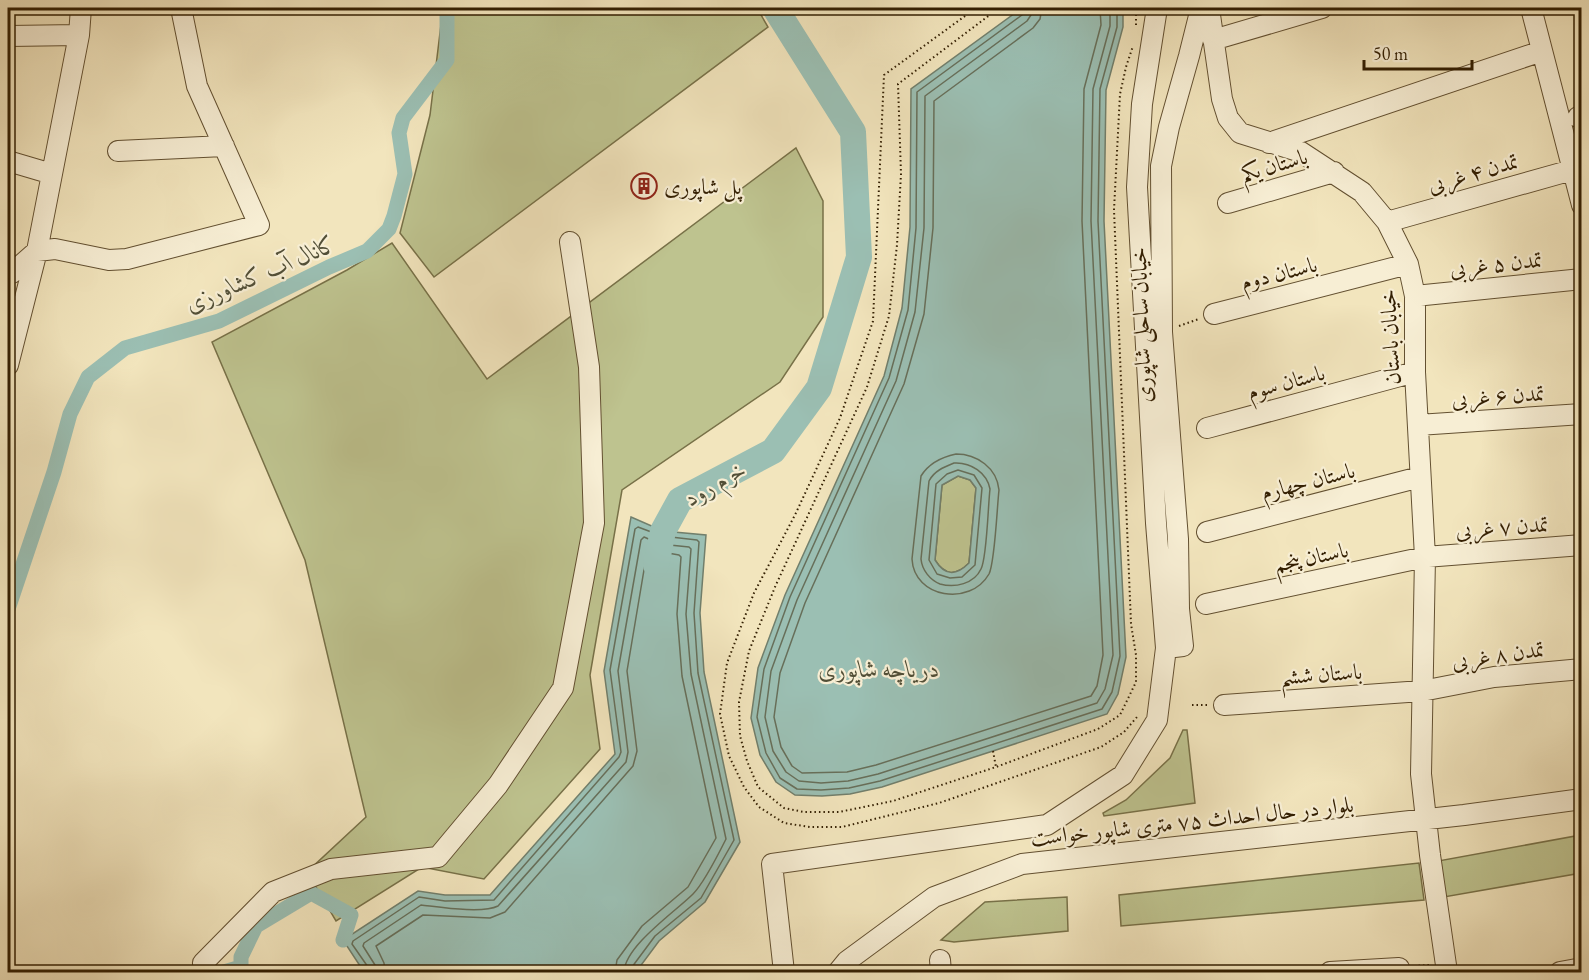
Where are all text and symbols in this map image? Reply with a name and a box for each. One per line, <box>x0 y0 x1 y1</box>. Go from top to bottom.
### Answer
scale bar <box>1364 33 1472 71</box>
text: 50 m <box>1373 42 1408 65</box>
street label: باستان یکم <box>1237 142 1313 194</box>
street label: تمدن ۴ غربی <box>1424 146 1522 202</box>
building icon: پل شاپوری <box>629 171 659 201</box>
place label: پل شاپوری <box>664 172 743 203</box>
water label: کانال آب کشاورزی <box>180 227 342 319</box>
street label: تمدن ۵ غربی <box>1448 245 1544 285</box>
street label: خیابان ساحلی شاپوری <box>1124 247 1160 403</box>
street label: باستان دوم <box>1238 250 1321 301</box>
street label: خیابان باستان <box>1373 288 1407 386</box>
street label: باستان سوم <box>1244 358 1329 411</box>
street label: تمدن ۶ غربی <box>1450 378 1546 416</box>
water label: خرم رود <box>678 453 755 518</box>
street label: باستان چهارم <box>1258 455 1359 512</box>
street label: تمدن ۷ غربی <box>1454 509 1550 547</box>
street label: باستان پنجم <box>1271 535 1352 585</box>
street label: تمدن ۸ غربی <box>1450 634 1546 678</box>
water label: دریاچه شاپوری <box>818 653 940 686</box>
street label: باستان ششم <box>1279 657 1364 698</box>
street label: بلوار در حال احداث ۷۵ متری شاپور خواست <box>1029 790 1355 854</box>

